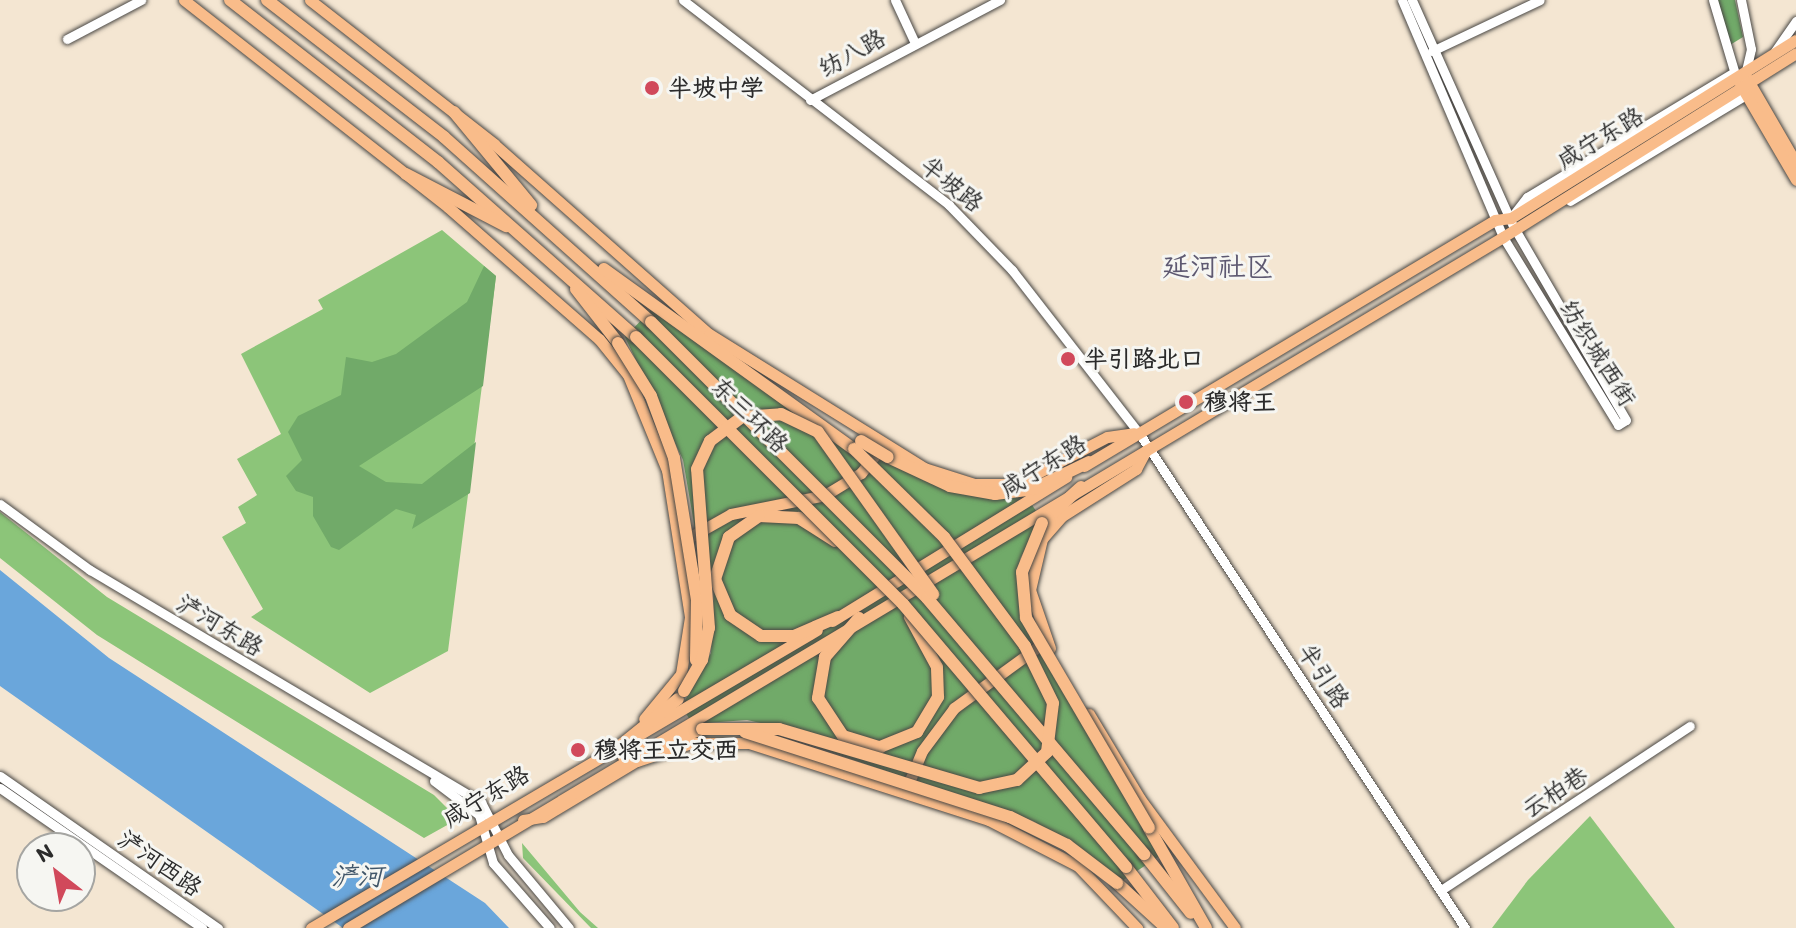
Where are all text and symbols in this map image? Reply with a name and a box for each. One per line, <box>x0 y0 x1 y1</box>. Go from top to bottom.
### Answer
street label: 纺八路 <box>814 23 890 83</box>
place label: 半坡中学 <box>668 74 764 102</box>
marker: 半坡中学 <box>643 79 661 97</box>
street label: 咸宁东路 <box>1551 101 1649 175</box>
street label: 半坡路 <box>915 150 989 218</box>
district label: 延河社区 <box>1162 249 1274 283</box>
street label: 纺织城西街 <box>1554 294 1642 412</box>
place label: 半引路北口 <box>1084 345 1204 373</box>
marker: 半引路北口 <box>1059 350 1077 368</box>
street label: 东三环路 <box>705 371 795 459</box>
place label: 穆将王 <box>1204 388 1276 416</box>
marker: 穆将王 <box>1175 391 1197 413</box>
street label: 咸宁东路 <box>995 428 1091 504</box>
street label: 浐河东路 <box>171 588 269 662</box>
street label: 半引路 <box>1292 638 1356 714</box>
place label: 穆将王立交西 <box>594 736 738 764</box>
marker: 穆将王立交西 <box>569 741 587 759</box>
street label: 咸宁东路 <box>437 759 535 833</box>
street label: 云柏巷 <box>1517 760 1593 824</box>
street label: 浐河西路 <box>112 824 208 902</box>
north arrow <box>16 832 96 912</box>
text: N <box>31 837 58 868</box>
water label: 浐河 <box>331 861 383 893</box>

